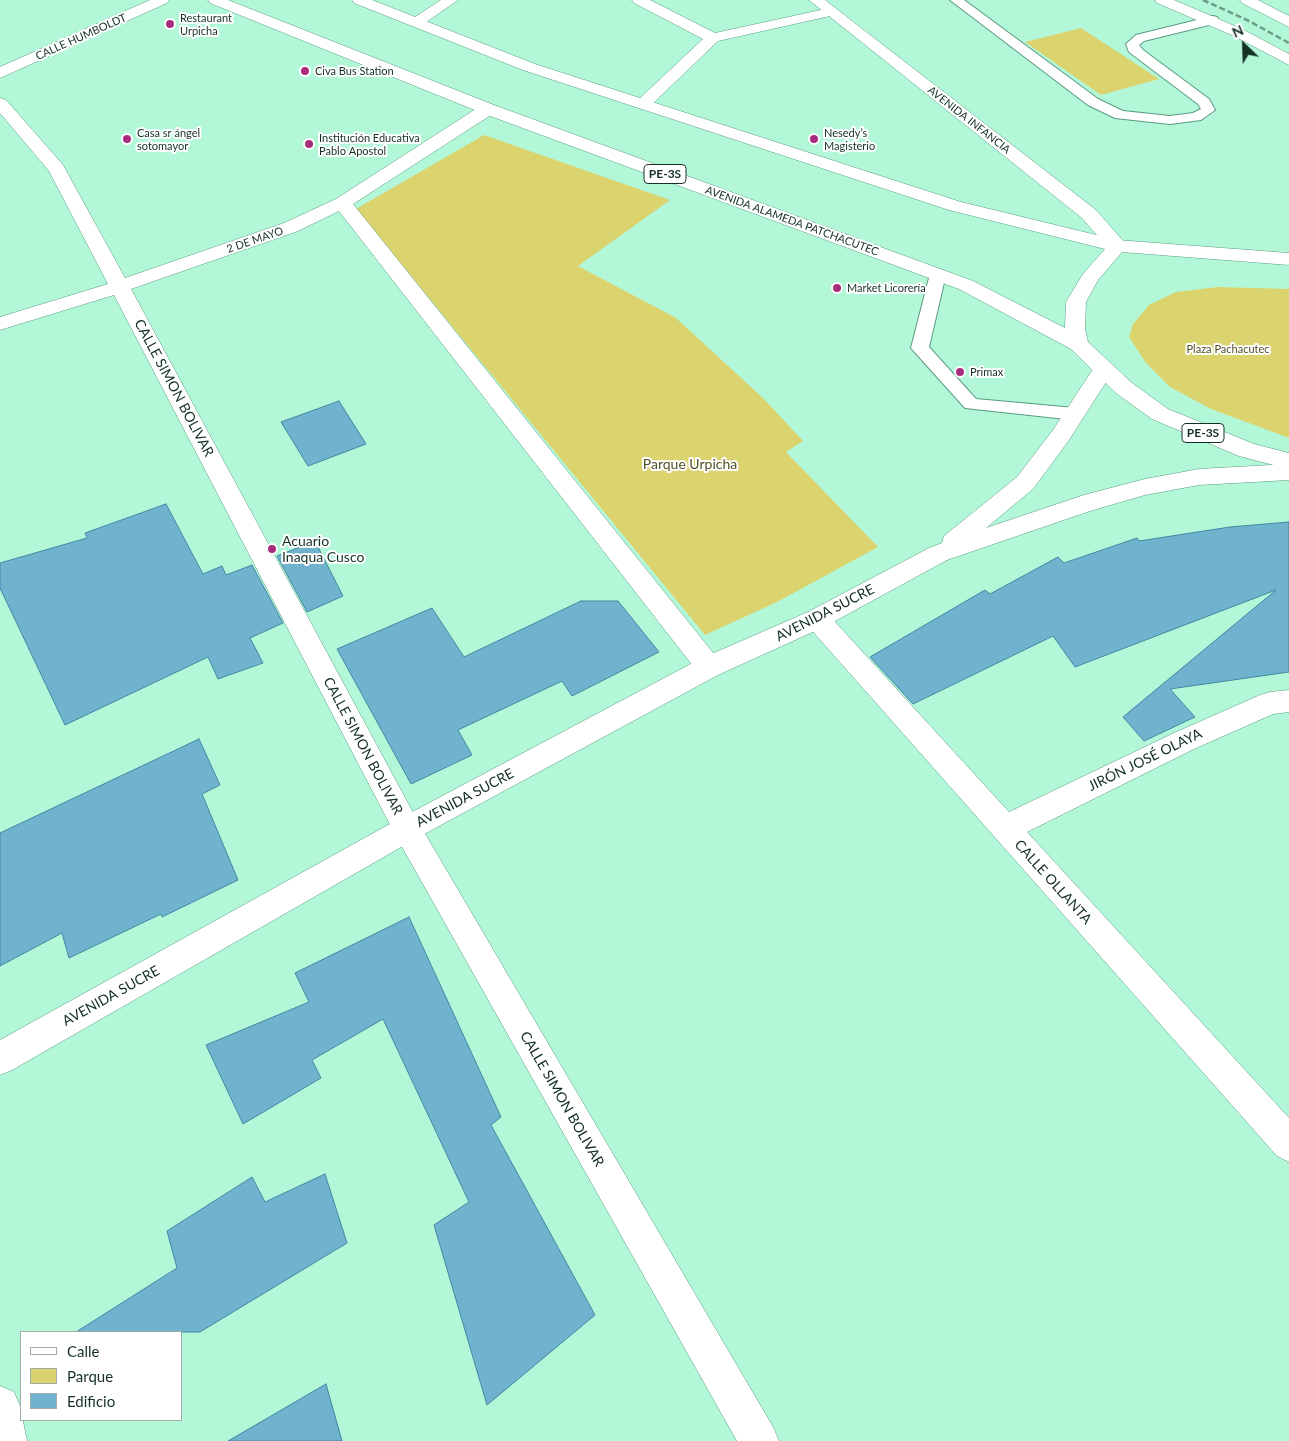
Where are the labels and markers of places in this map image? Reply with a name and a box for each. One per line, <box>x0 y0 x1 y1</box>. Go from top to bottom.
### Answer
place label: Restaurant Urpicha <box>180 11 232 37</box>
marker: Restaurant Urpicha <box>164 18 176 30</box>
place label: Civa Bus Station <box>315 64 394 78</box>
marker: Civa Bus Station <box>299 65 311 77</box>
place label: Casa sr ángel sotomayor <box>137 126 200 152</box>
place label: Nesedy’s Magisterio <box>824 126 875 152</box>
place label: Institución Educativa Pablo Apostol <box>319 131 420 157</box>
marker: Casa sr ángel sotomayor <box>121 133 133 145</box>
marker: Nesedy’s Magisterio <box>808 133 820 145</box>
marker: Institución Educativa Pablo Apostol <box>303 138 315 150</box>
place label: Market Licorería <box>847 281 926 295</box>
marker: Market Licorería <box>831 282 843 294</box>
place label: Primax <box>970 365 1003 379</box>
marker: Primax <box>954 366 966 378</box>
place label: Acuario Inaqua Cusco <box>282 533 364 566</box>
marker: Acuario Inaqua Cusco <box>266 543 278 555</box>

